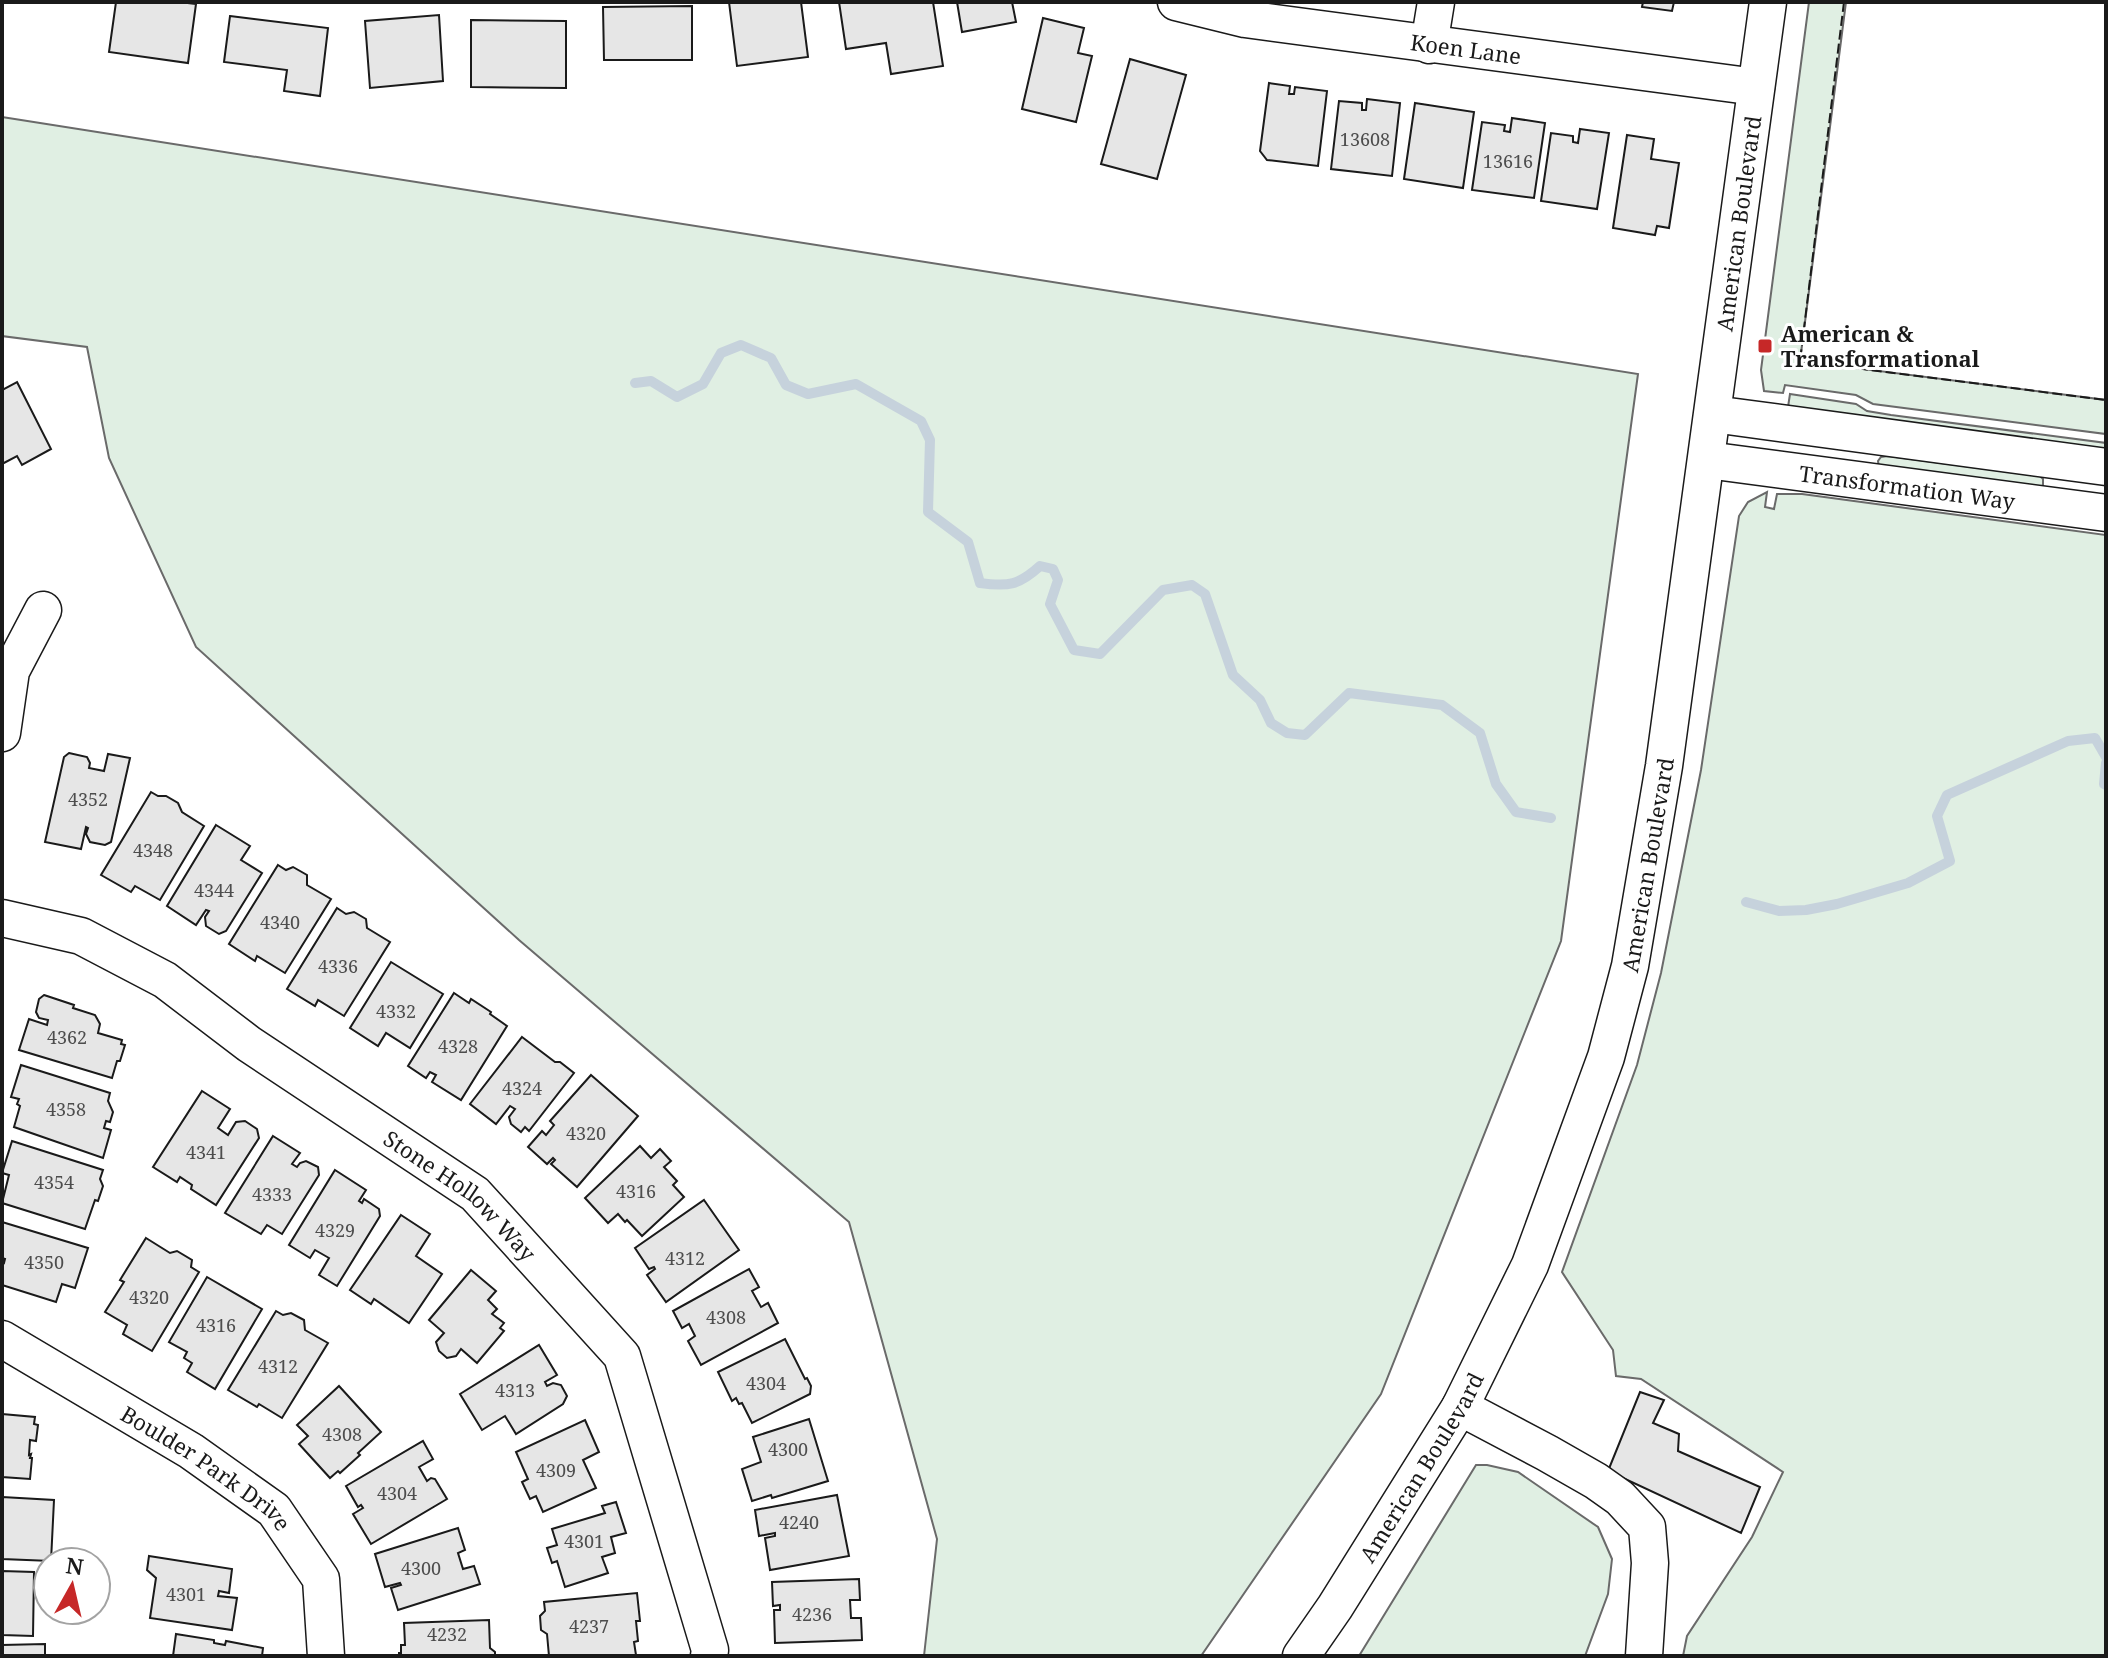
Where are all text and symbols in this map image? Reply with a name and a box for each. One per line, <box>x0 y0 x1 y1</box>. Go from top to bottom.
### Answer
street label: Koen Lane <box>1409 26 1523 71</box>
street label: American Boulevard <box>1708 113 1767 333</box>
house number: 13608 <box>1340 127 1390 151</box>
house number: 13616 <box>1483 149 1533 173</box>
place label: American & Transformational <box>1781 318 1980 373</box>
marker: American & Transformational <box>1756 337 1774 355</box>
street label: Transformation Way <box>1797 457 2018 516</box>
street label: American Boulevard <box>1614 755 1680 974</box>
house number: 4352 <box>68 787 108 811</box>
house number: 4348 <box>133 838 173 862</box>
house number: 4344 <box>194 878 234 902</box>
house number: 4340 <box>260 910 300 934</box>
house number: 4336 <box>318 954 358 978</box>
house number: 4332 <box>376 999 416 1023</box>
house number: 4362 <box>47 1025 87 1049</box>
house number: 4328 <box>438 1034 478 1058</box>
house number: 4324 <box>502 1076 542 1100</box>
house number: 4358 <box>46 1097 86 1121</box>
house number: 4320 <box>566 1121 606 1145</box>
street label: Stone Hollow Way <box>378 1123 544 1267</box>
house number: 4341 <box>186 1140 226 1164</box>
house number: 4354 <box>34 1170 74 1194</box>
house number: 4316 <box>616 1179 656 1203</box>
house number: 4333 <box>252 1182 292 1206</box>
house number: 4329 <box>315 1218 355 1242</box>
house number: 4312 <box>665 1246 705 1270</box>
house number: 4350 <box>24 1250 64 1274</box>
house number: 4320 <box>129 1285 169 1309</box>
house number: 4308 <box>706 1305 746 1329</box>
house number: 4316 <box>196 1313 236 1337</box>
house number: 4312 <box>258 1354 298 1378</box>
street label: American Boulevard <box>1352 1367 1490 1568</box>
house number: 4304 <box>746 1371 786 1395</box>
house number: 4313 <box>495 1378 535 1402</box>
street label: Boulder Park Drive <box>116 1398 298 1536</box>
house number: 4308 <box>322 1422 362 1446</box>
house number: 4300 <box>768 1437 808 1461</box>
house number: 4309 <box>536 1458 576 1482</box>
house number: 4304 <box>377 1481 417 1505</box>
house number: 4240 <box>779 1510 819 1534</box>
house number: 4301 <box>564 1529 604 1553</box>
north arrow <box>32 1546 112 1626</box>
text: N <box>64 1549 86 1581</box>
house number: 4300 <box>401 1556 441 1580</box>
house number: 4301 <box>166 1582 206 1606</box>
house number: 4236 <box>792 1602 832 1626</box>
house number: 4237 <box>569 1614 609 1638</box>
house number: 4232 <box>427 1622 467 1646</box>

